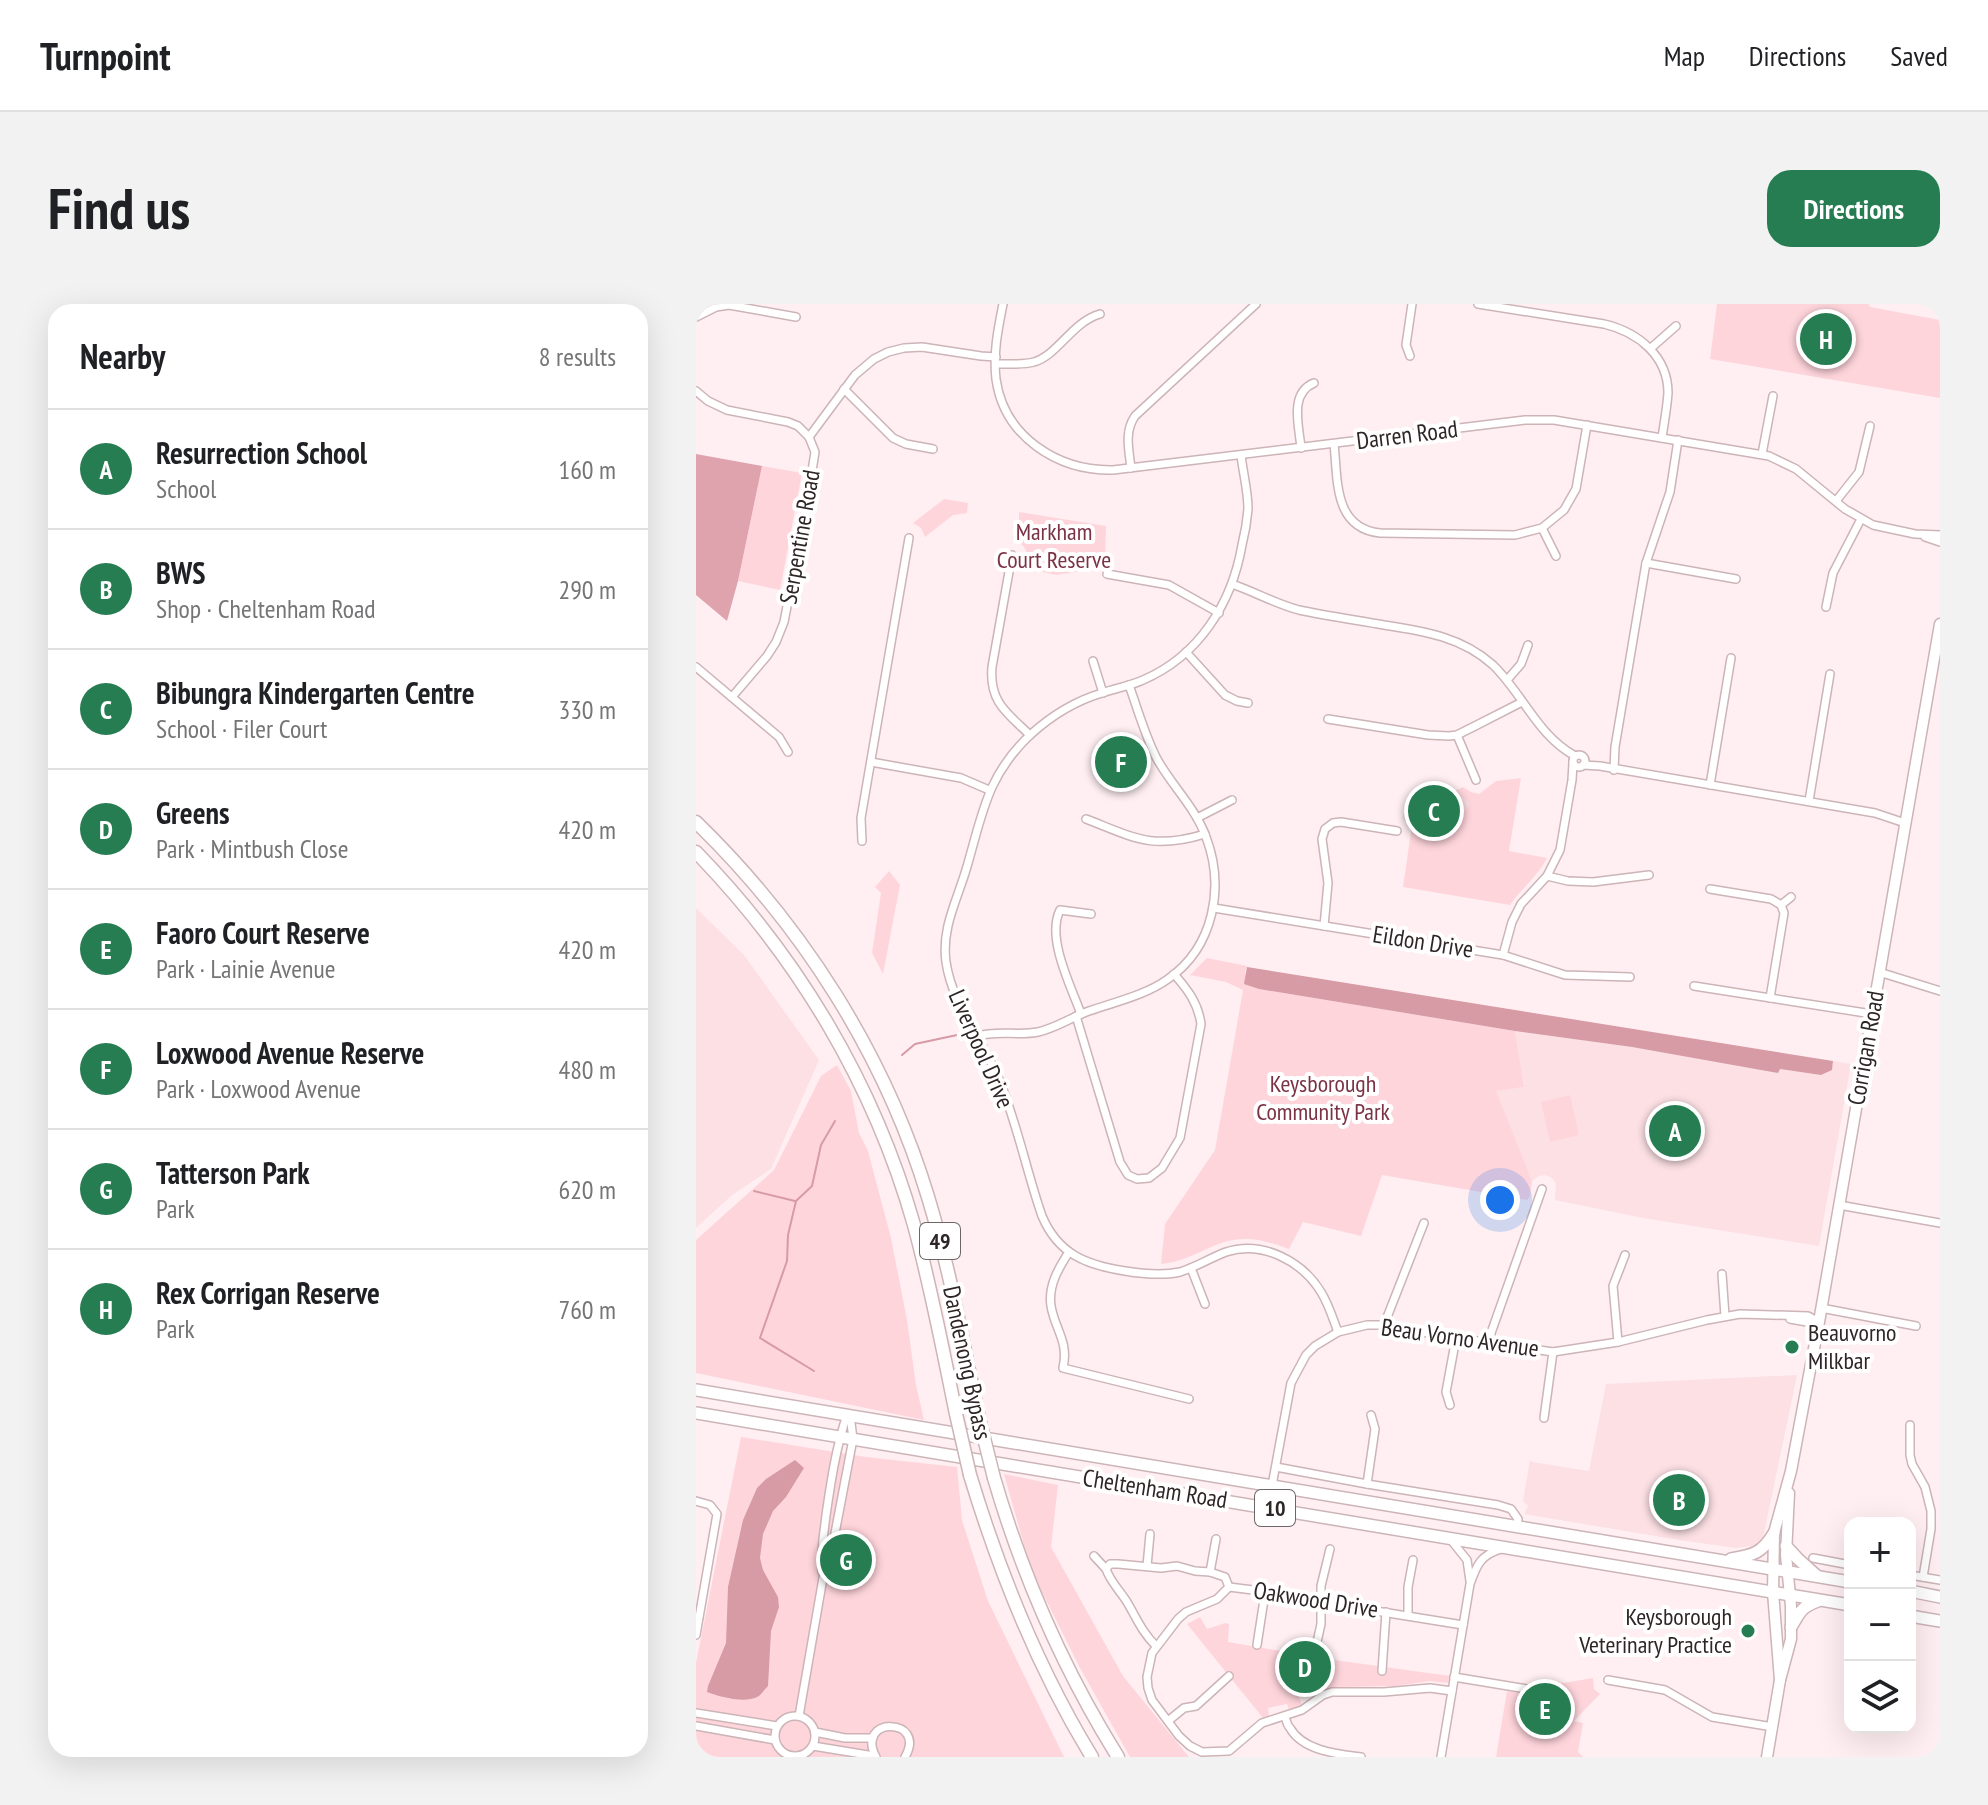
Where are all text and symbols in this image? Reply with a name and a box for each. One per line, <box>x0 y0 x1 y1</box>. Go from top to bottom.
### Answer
text: Turnpoint <box>40 31 170 80</box>
text: Map <box>1664 37 1705 74</box>
text: Directions <box>1749 37 1846 74</box>
text: Saved <box>1890 37 1948 74</box>
button: Directions <box>1767 170 1940 247</box>
text: Find us <box>48 172 190 244</box>
pin: H <box>1800 309 1852 369</box>
text: Nearby <box>80 334 165 378</box>
text: 8 results <box>539 340 616 373</box>
street label: Darren Road <box>1355 413 1459 456</box>
text: Resurrection School <box>156 433 367 472</box>
text: A <box>99 453 113 486</box>
text: 160 m <box>558 453 616 486</box>
street label: Serpentine Road <box>772 467 827 607</box>
text: School <box>156 472 216 505</box>
park label: Markham Court Reserve <box>997 516 1111 575</box>
text: BWS <box>156 553 205 592</box>
text: B <box>100 573 112 606</box>
text: 290 m <box>558 573 616 606</box>
text: Shop · Cheltenham Road <box>156 592 376 625</box>
text: Bibungra Kindergarten Centre <box>156 673 475 712</box>
text: C <box>100 693 112 726</box>
text: 330 m <box>558 693 616 726</box>
text: School · Filer Court <box>156 712 327 745</box>
pin: F <box>1095 732 1147 792</box>
pin: C <box>1408 781 1460 841</box>
text: Greens <box>156 793 230 832</box>
text: D <box>99 813 113 846</box>
text: 420 m <box>558 813 616 846</box>
text: Park · Mintbush Close <box>156 832 348 865</box>
text: Faoro Court Reserve <box>156 913 370 952</box>
street label: Eildon Drive <box>1371 918 1475 965</box>
text: E <box>100 933 112 966</box>
text: 420 m <box>558 933 616 966</box>
text: Park · Lainie Avenue <box>156 952 335 985</box>
street label: Liverpool Drive <box>942 985 1021 1113</box>
street label: Corrigan Road <box>1840 988 1891 1108</box>
text: Loxwood Avenue Reserve <box>156 1033 424 1072</box>
text: F <box>101 1053 111 1086</box>
text: 480 m <box>558 1053 616 1086</box>
park label: Keysborough Community Park <box>1256 1068 1390 1127</box>
text: Park · Loxwood Avenue <box>156 1072 361 1105</box>
pin: A <box>1649 1101 1701 1161</box>
text: Tatterson Park <box>156 1153 310 1192</box>
text: G <box>99 1173 113 1206</box>
text: 620 m <box>558 1173 616 1206</box>
your location <box>1480 1180 1520 1220</box>
text: Park <box>156 1192 195 1225</box>
road number: 49 <box>920 1223 960 1259</box>
text: Rex Corrigan Reserve <box>156 1273 380 1312</box>
street label: Dandenong Bypass <box>936 1283 999 1443</box>
text: H <box>99 1293 113 1326</box>
text: 760 m <box>558 1293 616 1326</box>
street label: Beau Vorno Avenue <box>1379 1311 1541 1364</box>
text: Park <box>156 1312 195 1345</box>
place label: Beauvorno Milkbar <box>1808 1317 1896 1376</box>
marker: Beauvorno Milkbar <box>1783 1338 1801 1356</box>
street label: Cheltenham Road <box>1081 1462 1229 1515</box>
pin: B <box>1653 1470 1705 1530</box>
road number: 10 <box>1255 1490 1295 1526</box>
map controls <box>1844 1517 1916 1733</box>
button: + <box>1844 1517 1916 1589</box>
pin: G <box>820 1530 872 1590</box>
street label: Oakwood Drive <box>1251 1574 1381 1625</box>
button: − <box>1844 1589 1916 1661</box>
place label: Keysborough Veterinary Practice <box>1578 1601 1732 1660</box>
marker: Keysborough Veterinary Practice <box>1739 1622 1757 1640</box>
pin: D <box>1279 1637 1331 1697</box>
button: layers <box>1844 1661 1916 1733</box>
pin: E <box>1519 1679 1571 1739</box>

